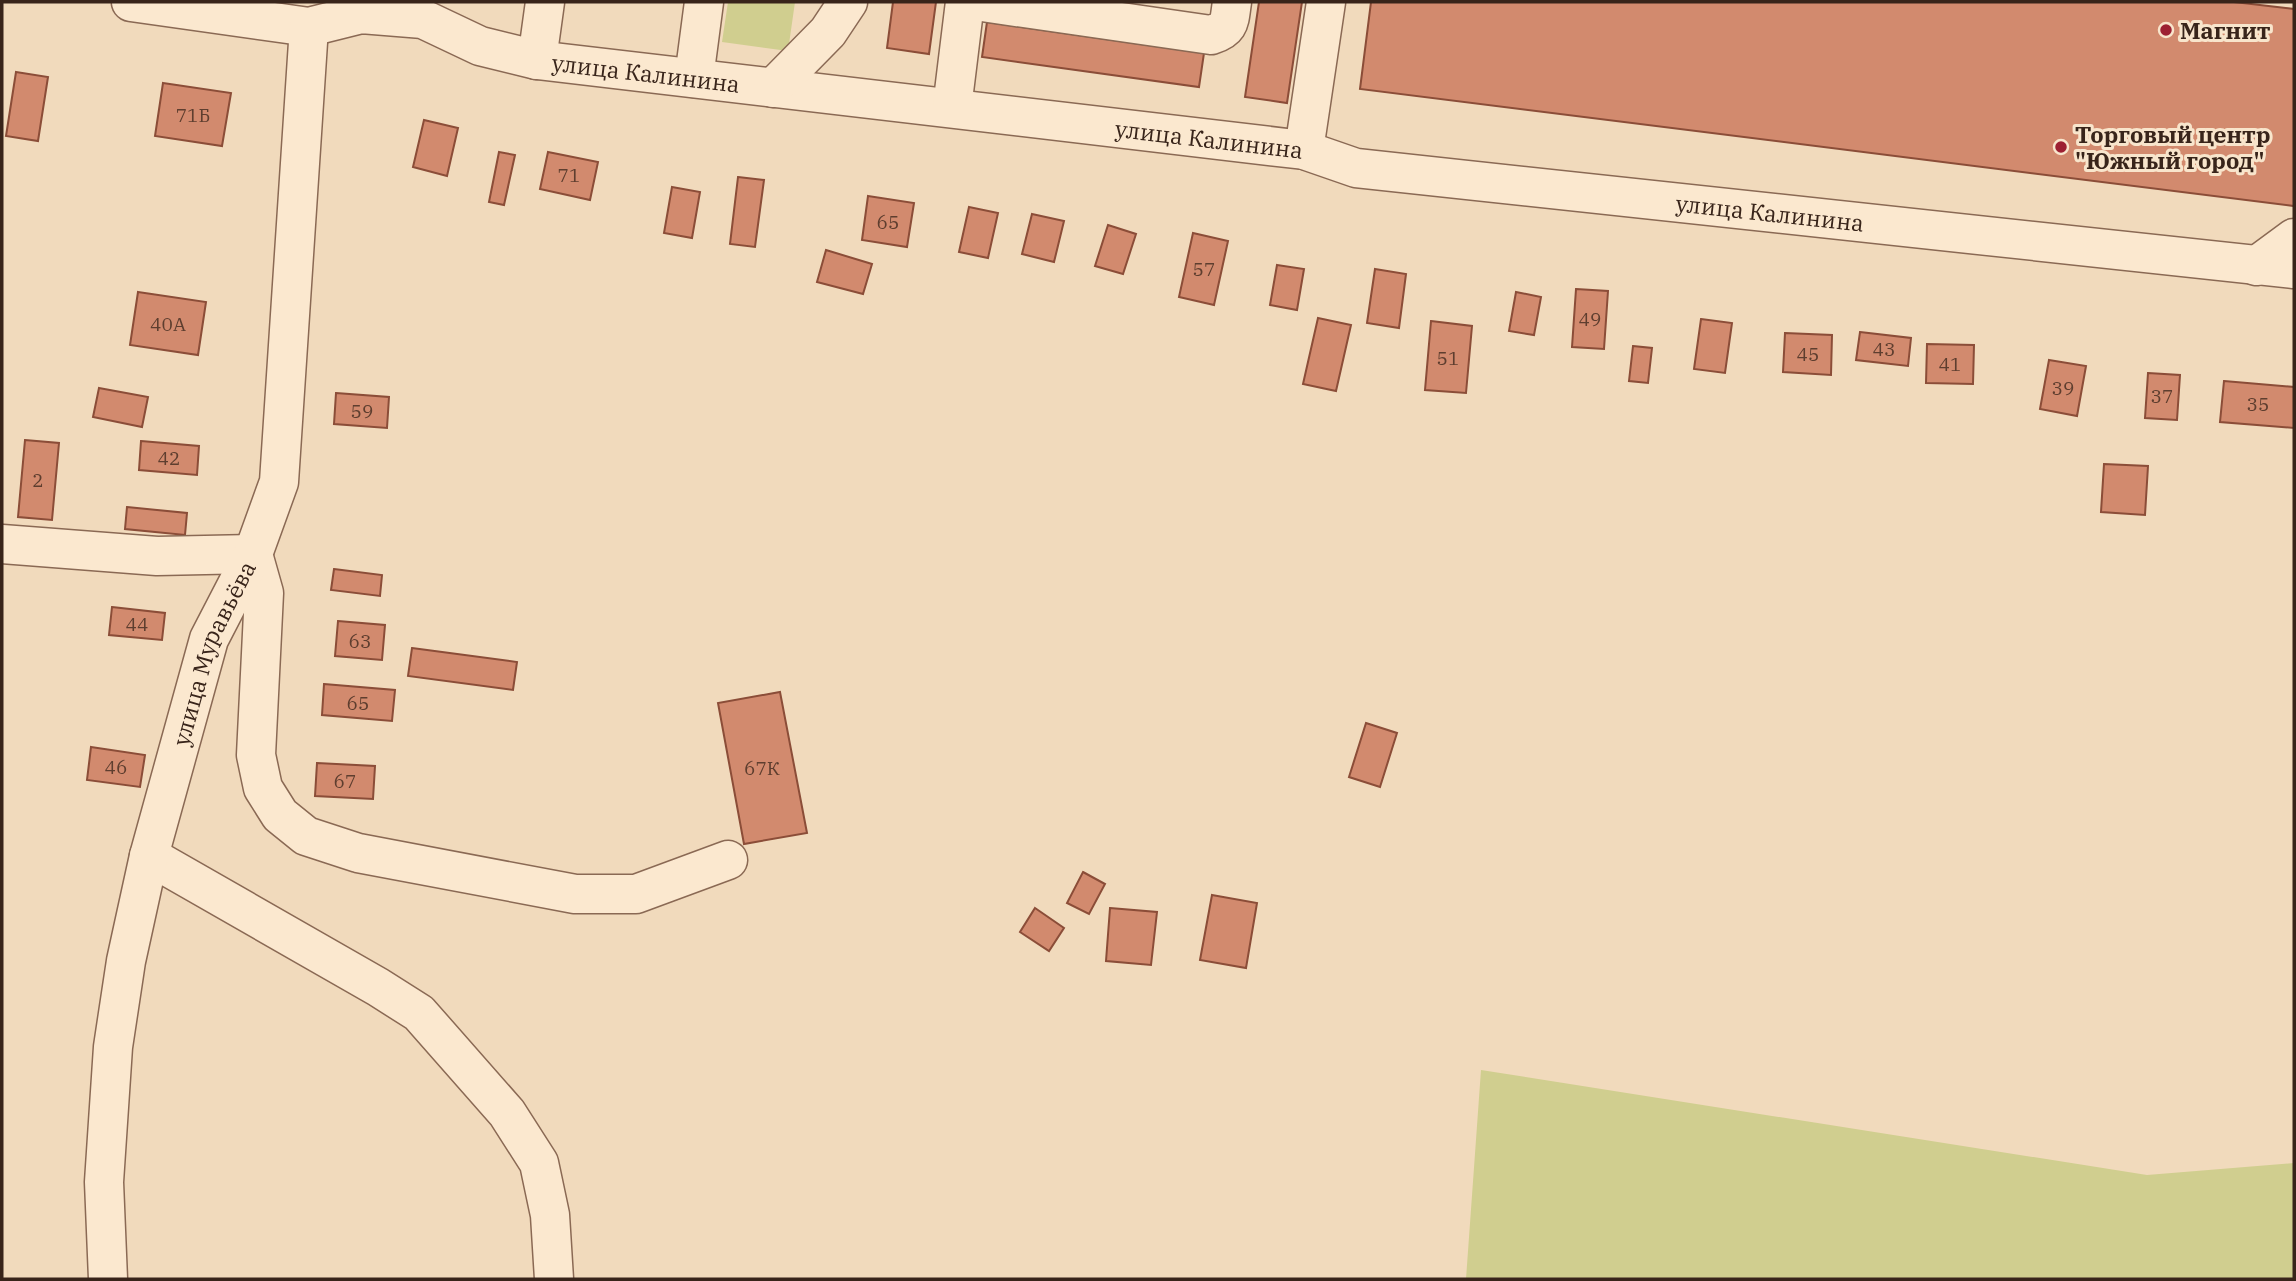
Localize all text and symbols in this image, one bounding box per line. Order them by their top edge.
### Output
place label: Магнит [2180,15,2271,45]
marker: Магнит [2158,22,2174,38]
street label: улица Калинина [550,47,742,99]
house number: 71Б [176,103,210,127]
street label: улица Калинина [1113,113,1305,165]
place label: Торговый центр "Южный город" [2075,119,2271,175]
marker: Торговый центр "Южный город" [2053,139,2069,155]
house number: 71 [558,163,580,187]
street label: улица Калинина [1674,188,1866,238]
house number: 65 [877,210,899,234]
house number: 57 [1193,257,1215,281]
house number: 49 [1579,307,1601,331]
house number: 40А [150,312,186,336]
house number: 43 [1873,337,1895,361]
house number: 45 [1797,342,1819,366]
house number: 51 [1437,346,1459,370]
house number: 41 [1939,352,1961,376]
house number: 39 [2052,376,2074,400]
house number: 37 [2151,384,2173,408]
house number: 35 [2247,392,2269,416]
house number: 59 [351,399,373,423]
house number: 42 [158,446,180,470]
house number: 2 [32,468,44,492]
street label: улица Муравьёва [165,556,262,749]
house number: 44 [126,612,148,636]
house number: 63 [349,629,371,653]
house number: 65 [347,691,369,715]
house number: 46 [105,755,127,779]
house number: 67К [744,756,780,780]
house number: 67 [334,769,356,793]

